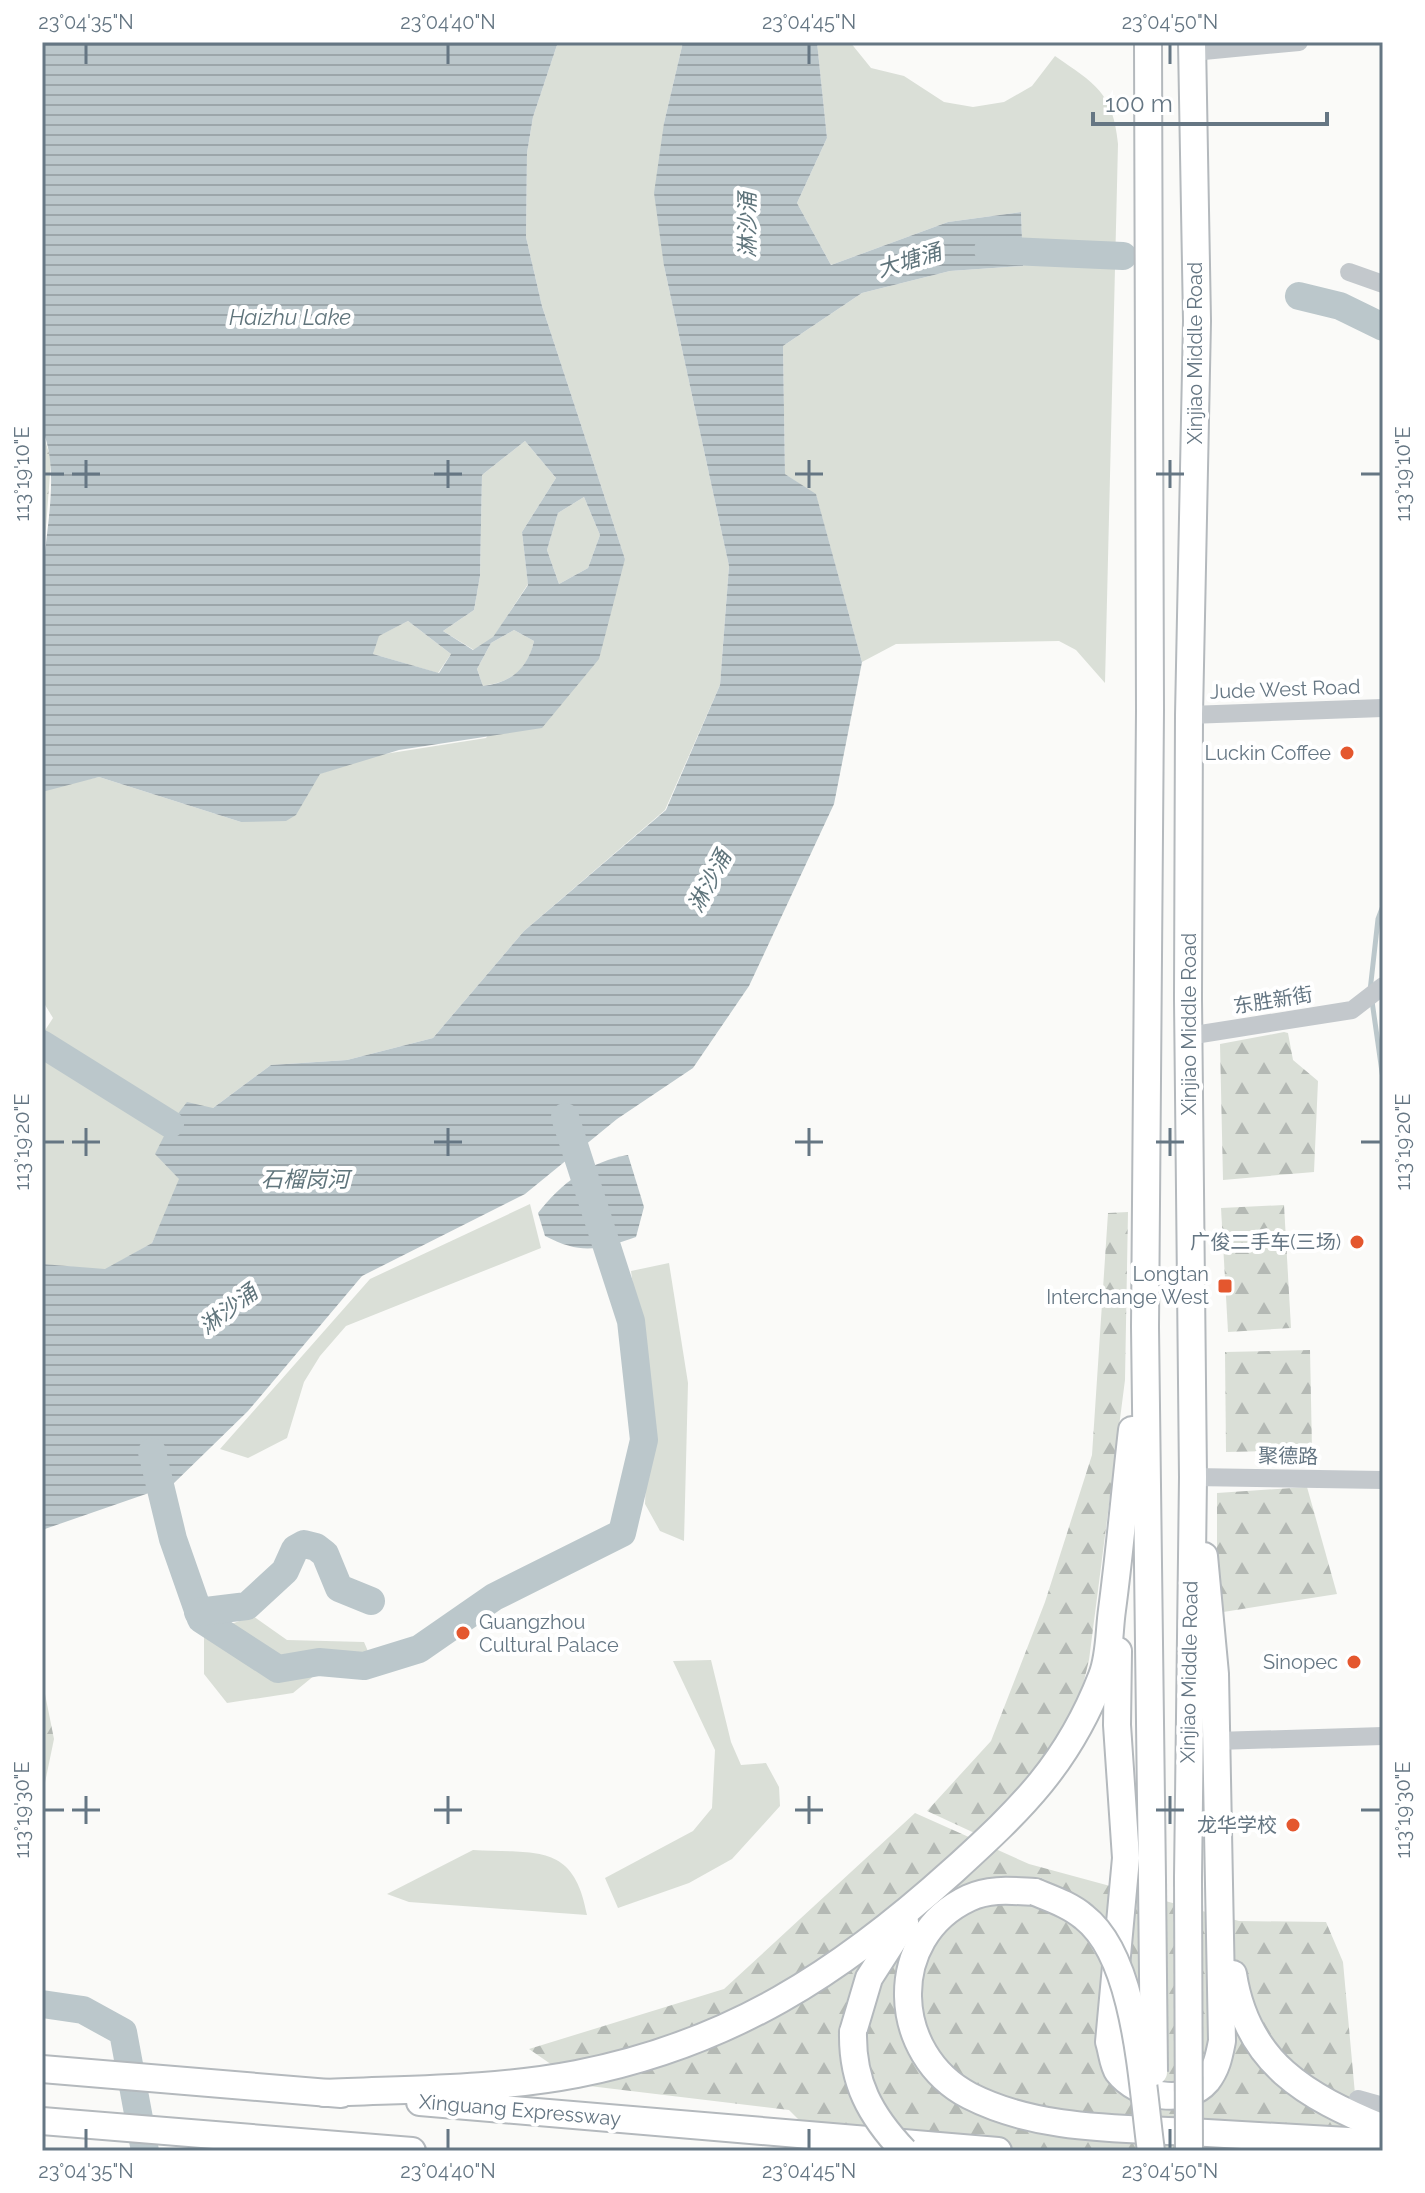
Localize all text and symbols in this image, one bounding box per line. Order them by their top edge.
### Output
text: 23°04'35"N [38,10,134,34]
text: 23°04'40"N [400,10,496,34]
text: 23°04'45"N [762,10,856,34]
text: 23°04'50"N [1122,10,1218,34]
scale bar [1093,76,1327,126]
text: 100 m [1105,89,1173,118]
water label: 淋沙涌 [734,189,760,258]
water label: 大塘涌 [874,237,947,282]
street label: Xinjiao Middle Road [1183,262,1207,444]
water label: Haizhu Lake [229,304,351,330]
text: 113°19'10"E [10,426,34,522]
text: 113°19'10"E [1391,426,1415,522]
street label: Jude West Road [1209,674,1361,704]
place label: Luckin Coffee [1205,741,1331,765]
marker: Luckin Coffee [1338,744,1356,762]
water label: 淋沙涌 [682,843,737,916]
street label: Xinjiao Middle Road [1177,933,1201,1115]
street label: 东胜新街 [1232,982,1314,1018]
text: 113°19'20"E [10,1094,34,1191]
text: 113°19'20"E [1391,1094,1415,1191]
water label: 石榴岗河 [261,1166,353,1192]
place label: 广俊二手车(三场) [1190,1230,1341,1254]
marker: 广俊二手车(三场) [1348,1233,1366,1251]
place label: Longtan Interchange West [1046,1262,1209,1309]
water label: 淋沙涌 [194,1277,265,1339]
marker: Longtan Interchange West [1216,1277,1234,1295]
street label: 聚德路 [1258,1443,1318,1469]
street label: Xinjiao Middle Road [1175,1581,1203,1763]
place label: Guangzhou Cultural Palace [479,1610,619,1657]
marker: Guangzhou Cultural Palace [454,1624,472,1642]
place label: Sinopec [1263,1650,1338,1674]
marker: Sinopec [1345,1653,1363,1671]
text: 113°19'30"E [10,1761,34,1859]
text: 113°19'30"E [1391,1761,1415,1859]
place label: 龙华学校 [1197,1813,1277,1837]
marker: 龙华学校 [1284,1816,1302,1834]
street label: Xinguang Expressway [418,2089,622,2131]
text: 23°04'35"N [38,2159,134,2183]
text: 23°04'40"N [400,2159,496,2183]
text: 23°04'45"N [762,2159,856,2183]
text: 23°04'50"N [1122,2159,1218,2183]

